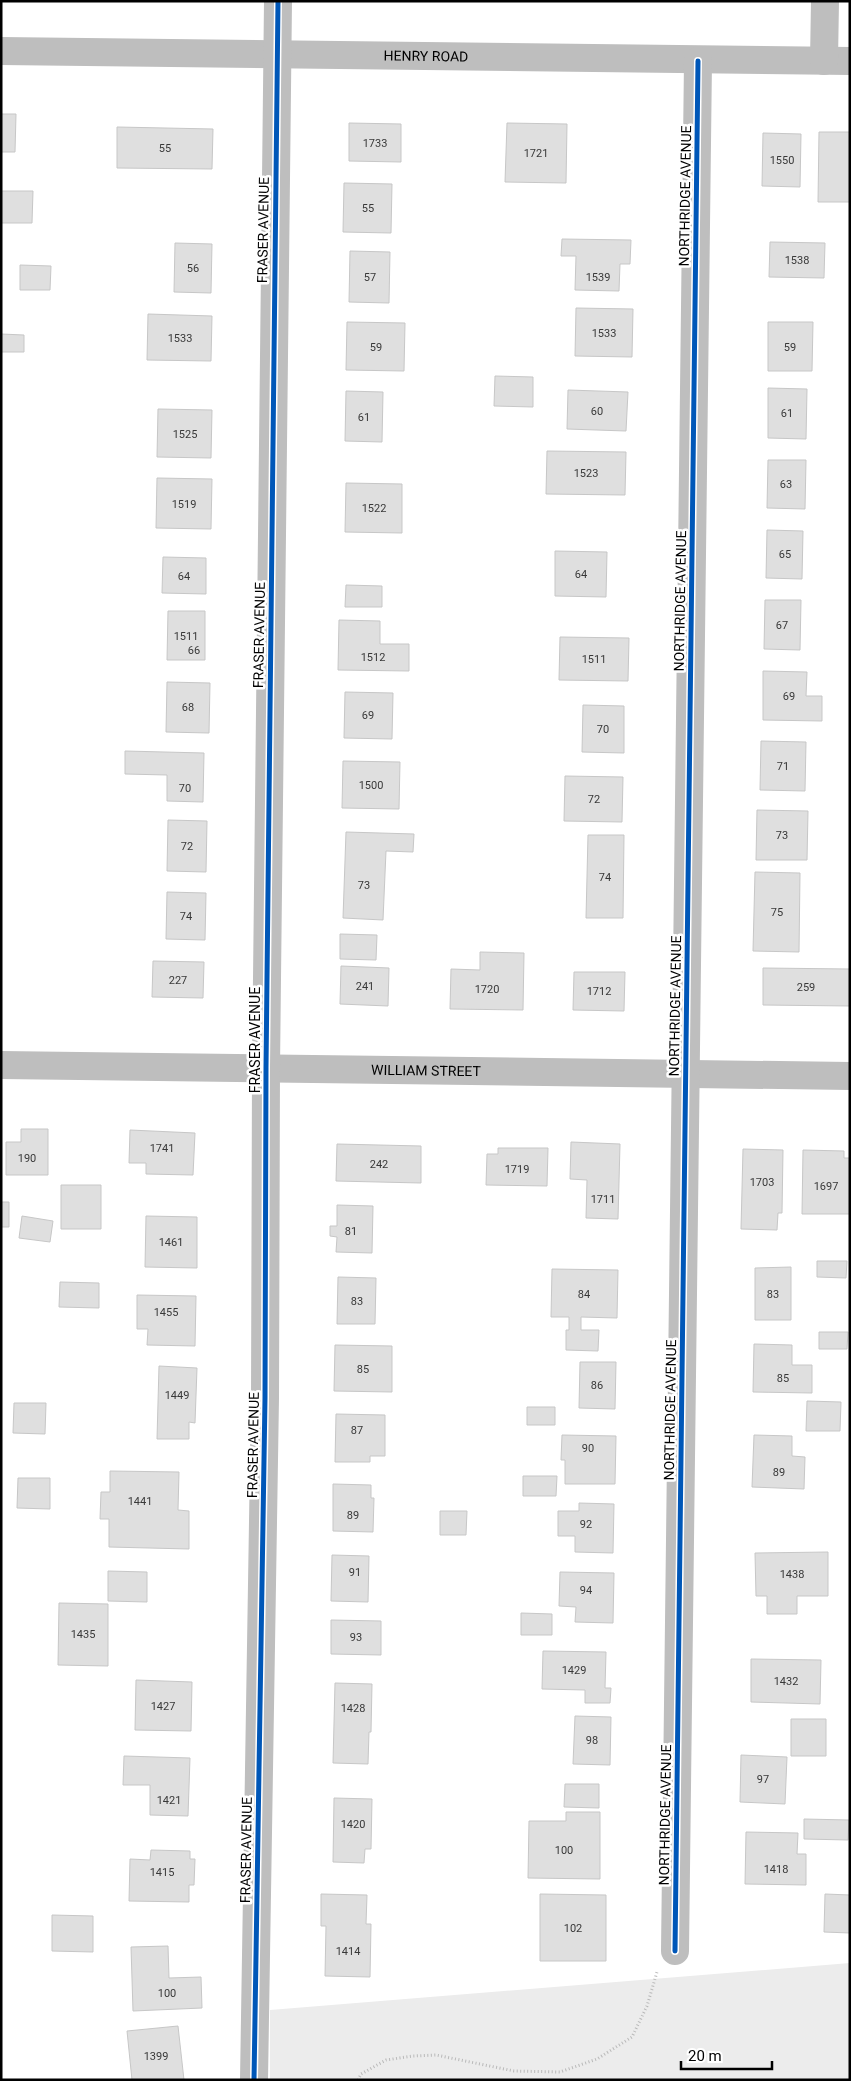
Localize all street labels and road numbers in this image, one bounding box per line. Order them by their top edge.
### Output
street label: HENRY ROAD [384,48,468,65]
street label: NORTHRIDGE AVENUE [676,125,694,267]
street label: FRASER AVENUE [254,177,272,283]
street label: NORTHRIDGE AVENUE [671,530,689,672]
street label: FRASER AVENUE [250,582,268,688]
street label: NORTHRIDGE AVENUE [666,935,684,1077]
street label: FRASER AVENUE [247,987,263,1093]
street label: WILLIAM STREET [371,1062,482,1079]
street label: NORTHRIDGE AVENUE [661,1339,679,1481]
street label: FRASER AVENUE [244,1392,262,1498]
street label: NORTHRIDGE AVENUE [656,1744,674,1886]
street label: FRASER AVENUE [237,1797,255,1903]

